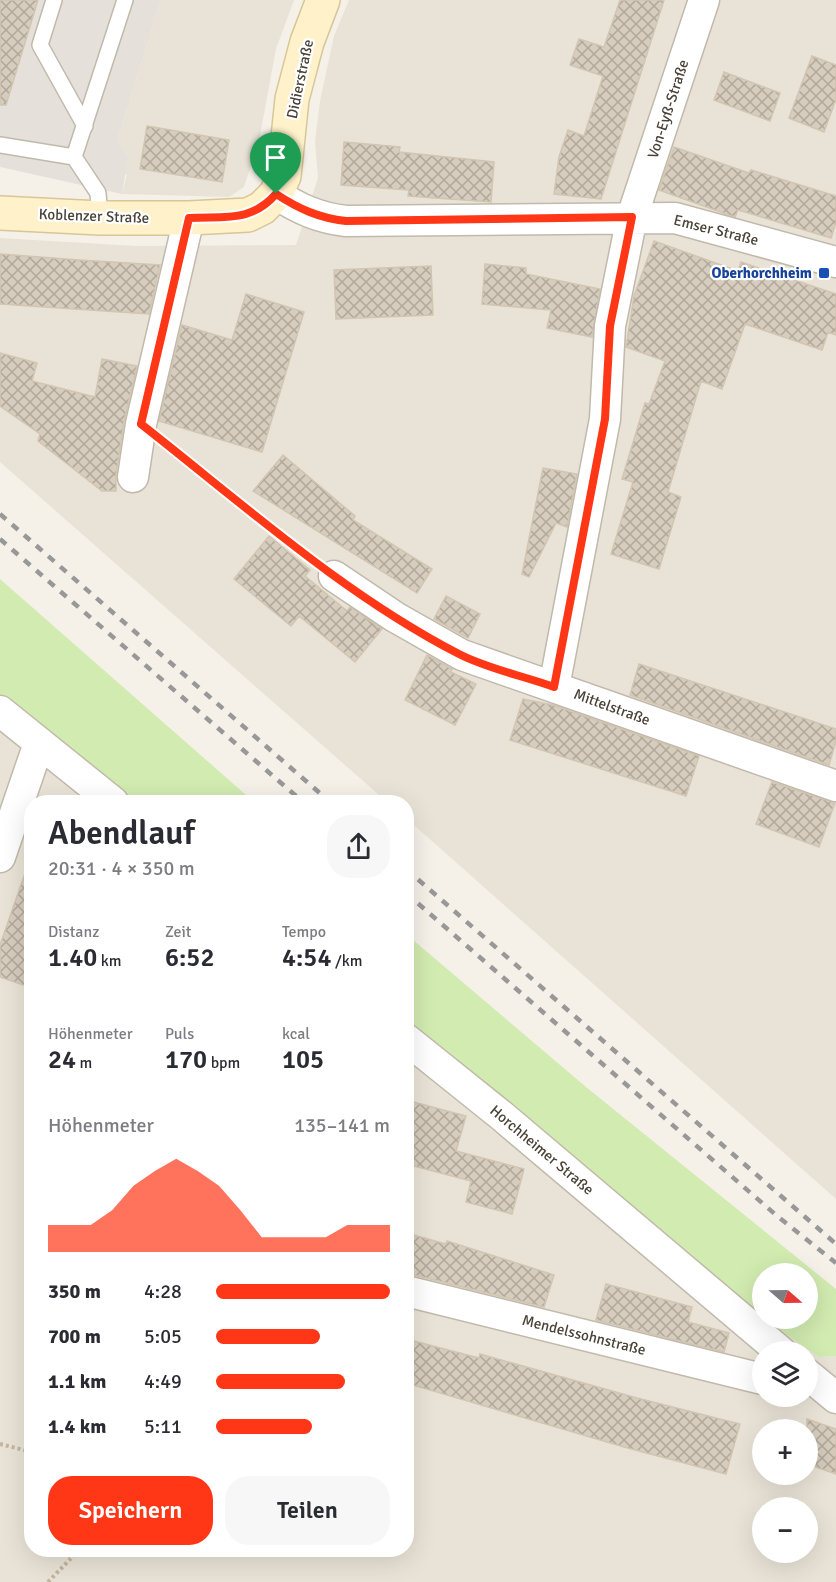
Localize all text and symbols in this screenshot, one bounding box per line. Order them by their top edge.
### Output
street label: Didierstraße [283,38,317,120]
street label: Von-Eyß-Straße [644,57,692,161]
pin [250,132,301,194]
icon: arrive [259,141,292,174]
street label: Koblenzer Straße [38,205,150,227]
street label: Emser Straße [672,211,760,249]
place label: Oberhorchheim [711,264,812,282]
marker: Oberhorchheim [817,266,831,280]
street label: Mittelstraße [571,685,653,729]
text: Abendlauf [48,813,195,854]
button: share [327,815,390,878]
text: 20:31 · 4 × 350 m [48,856,195,881]
text: Distanz [48,922,99,942]
text: Zeit [165,922,191,942]
text: Tempo [282,922,326,942]
text: 1.40 [48,942,97,974]
text: 6:52 [165,942,214,974]
text: 4:54 [282,942,331,974]
text: km [97,951,122,971]
text: /km [331,951,363,971]
text: Höhenmeter [48,1024,133,1044]
text: Puls [165,1024,194,1044]
text: kcal [282,1024,310,1044]
text: 24 [48,1044,76,1076]
text: 170 [165,1044,207,1076]
text: 105 [282,1044,324,1076]
text: m [76,1053,92,1073]
text: bpm [207,1053,240,1073]
street label: Horchheimer Straße [486,1101,598,1199]
text: Höhenmeter [48,1113,154,1138]
text: 135–141 m [294,1113,390,1138]
north arrow [752,1263,818,1329]
map controls [752,1263,818,1563]
text: 350 m [48,1279,101,1304]
text: 4:28 [144,1279,182,1304]
street label: Mendelssohnstraße [520,1311,648,1359]
text: 700 m [48,1324,101,1349]
text: 5:05 [144,1324,182,1349]
button: layers [752,1341,818,1407]
text: 1.1 km [48,1369,106,1394]
text: 4:49 [144,1369,182,1394]
text: 1.4 km [48,1414,106,1439]
text: 5:11 [144,1414,182,1439]
button: + [752,1419,818,1485]
button: Speichern [48,1476,213,1545]
button: Teilen [225,1476,390,1545]
button: − [752,1497,818,1563]

